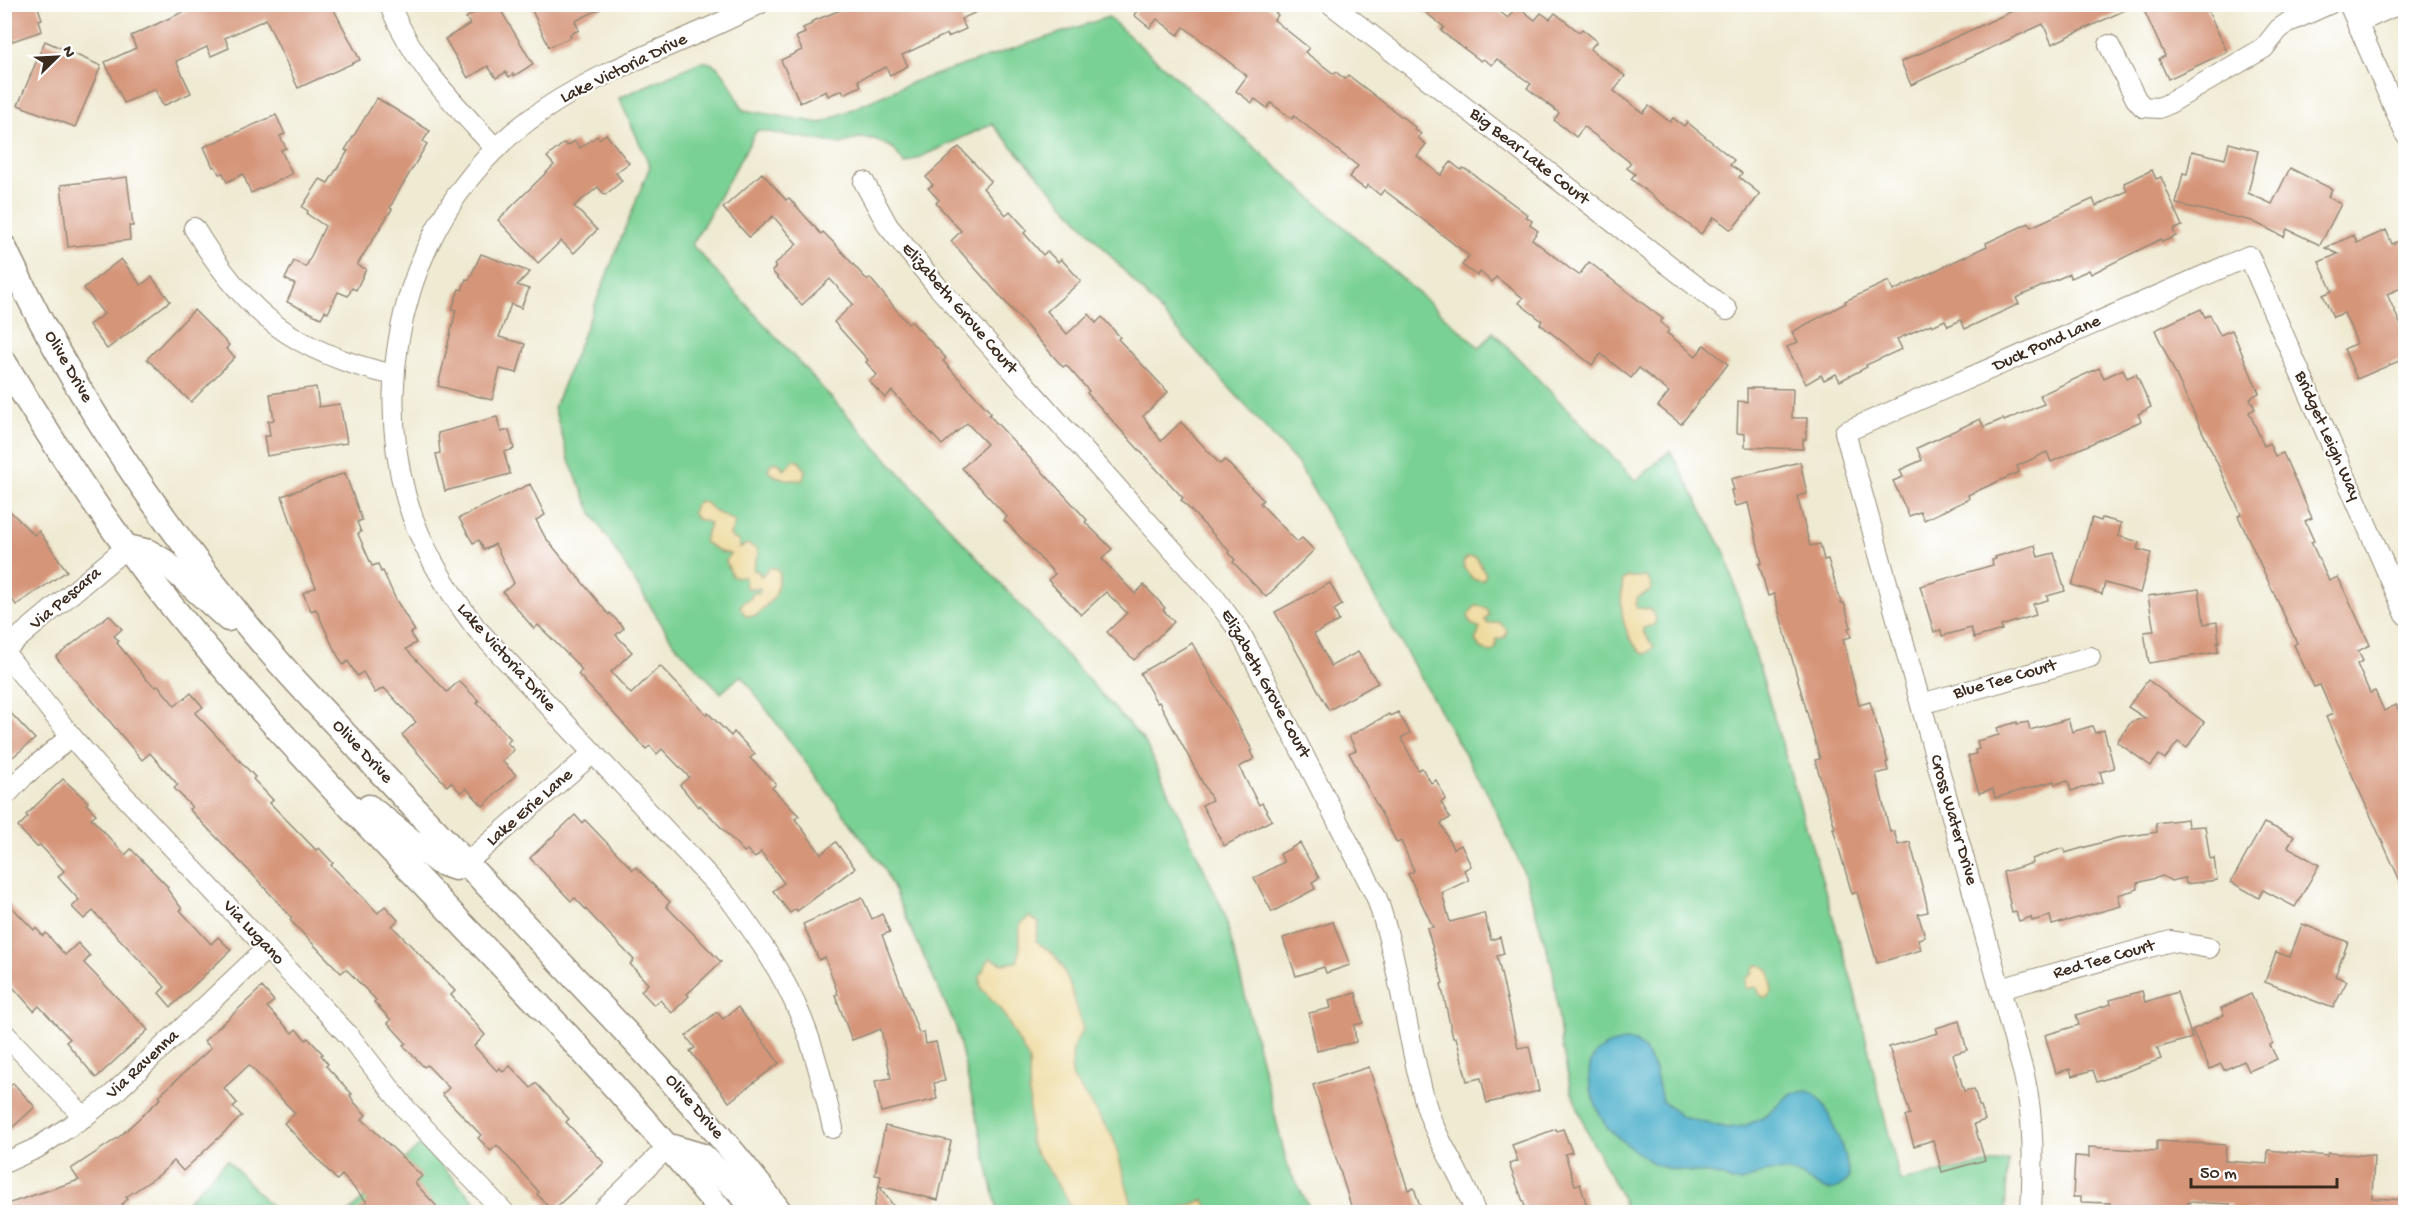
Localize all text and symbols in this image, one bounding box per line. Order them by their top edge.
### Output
north arrow [27,27,87,87]
street label: Lake Victoria Drive [557,29,692,109]
text: N [57,44,79,61]
street label: Big Bear Lake Court [1464,103,1594,211]
street label: Elizabeth Grove Court [896,239,1023,380]
street label: Duck Pond Lane [1989,311,2105,378]
street label: Olive Drive [39,327,97,407]
street label: Bridget Leigh Way [2289,367,2365,504]
street label: Via Pescara [25,563,107,635]
street label: Lake Victoria Drive [452,599,561,717]
street label: Elizabeth Grove Court [1215,606,1315,764]
street label: Blue Tee Court [1950,655,2061,705]
street label: Olive Drive [327,716,397,789]
street label: Cross Water Drive [1924,752,1982,888]
street label: Lake Erie Lane [482,764,578,851]
street label: Via Lugano [217,895,288,970]
street label: Red Tee Court [2051,935,2159,985]
street label: Via Ravenna [101,1025,185,1105]
street label: Olive Drive [660,1070,728,1144]
scale bar [2191,1151,2336,1189]
text: 50 m [2200,1164,2237,1185]

